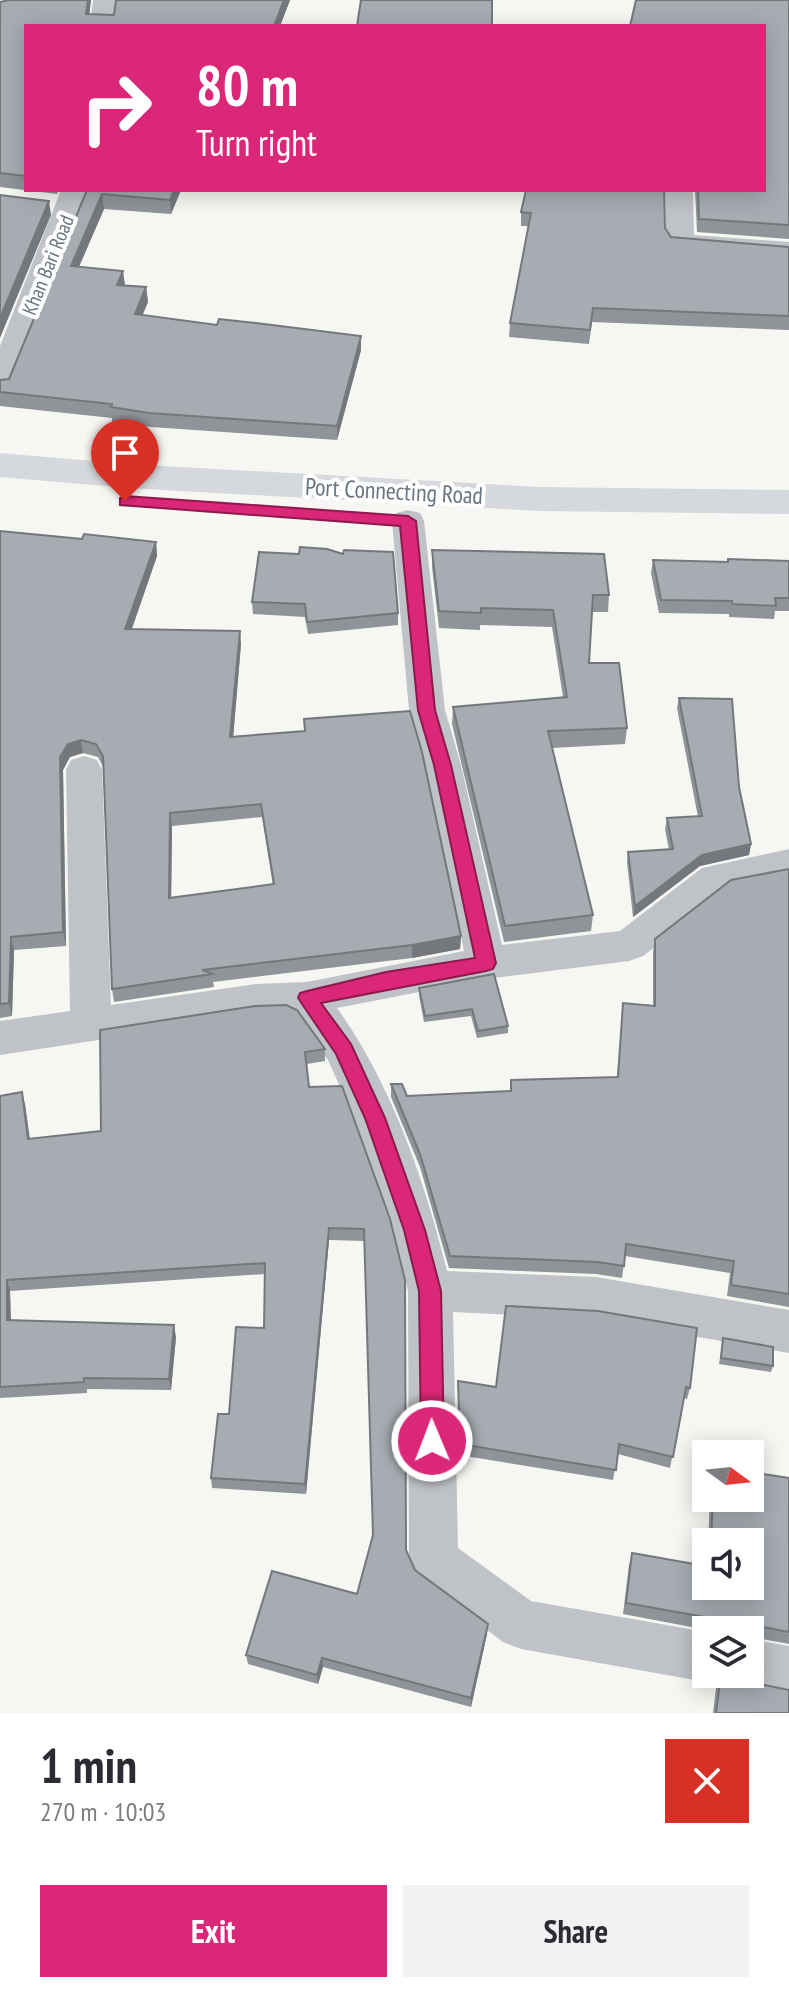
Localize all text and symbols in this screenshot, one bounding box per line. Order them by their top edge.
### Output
text: 80 m [196,49,298,121]
icon: right [64,56,168,160]
text: Turn right [196,119,317,166]
street label: Khan Bari Road [16,211,80,319]
pin [91,419,159,501]
icon: arrive [103,431,147,475]
street label: Port Connecting Road [304,471,484,511]
position arrow [390,1399,474,1483]
north arrow [692,1440,764,1512]
map controls [692,1440,764,1688]
button: sound [692,1528,764,1600]
button: layers [692,1616,764,1688]
text: 1 min [40,1734,137,1796]
button: close [665,1739,749,1823]
text: 270 m · 10:03 [40,1795,166,1828]
button: Exit [40,1885,387,1977]
button: Share [403,1885,749,1977]

